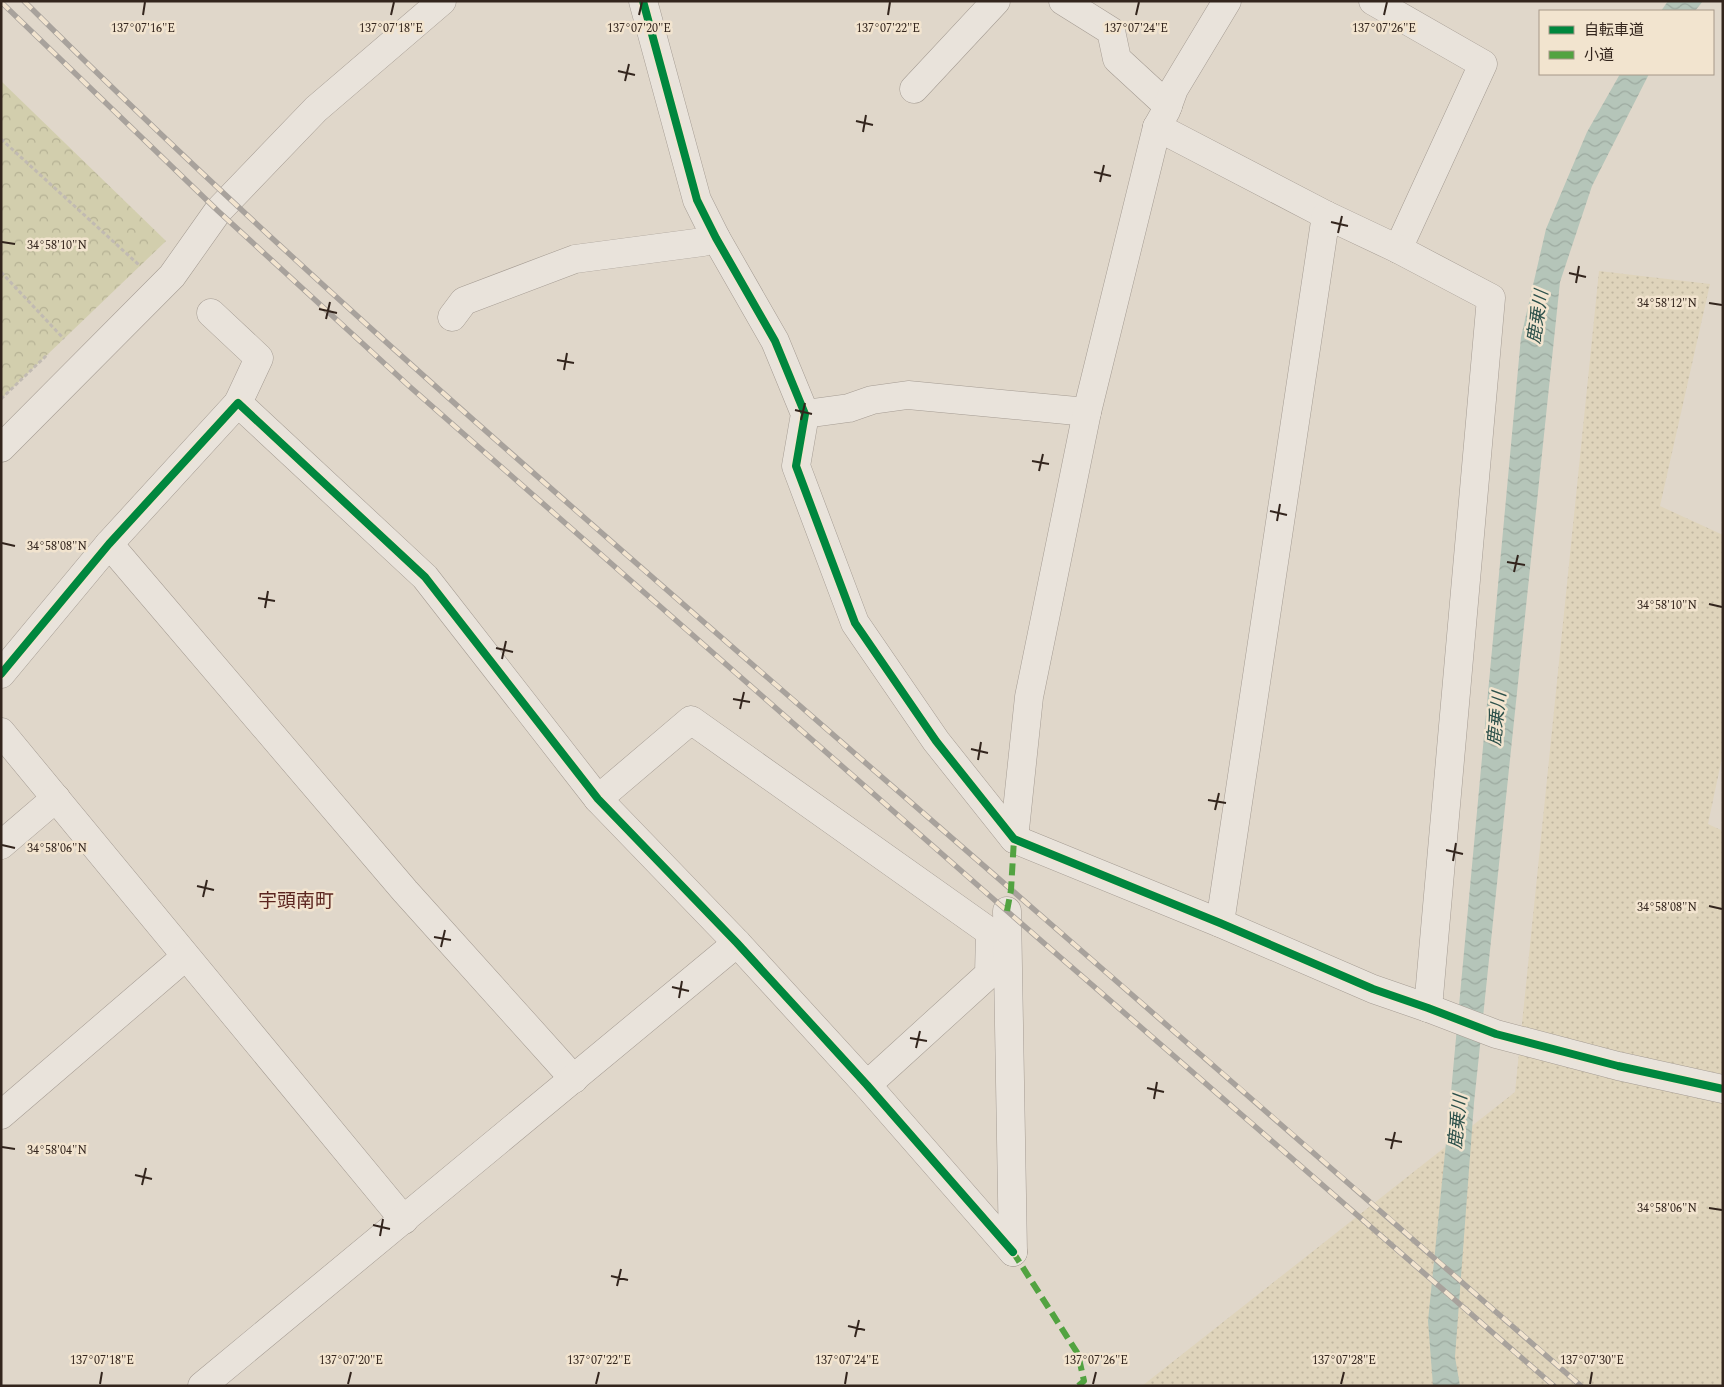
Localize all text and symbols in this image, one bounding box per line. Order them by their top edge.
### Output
legend [1539,10,1714,75]
text: 137°07'16"E [111,19,175,38]
text: 137°07'18"E [359,19,423,38]
text: 137°07'20"E [607,19,671,38]
text: 137°07'22"E [856,19,920,38]
text: 137°07'24"E [1104,19,1168,38]
text: 137°07'26"E [1352,19,1416,38]
text: 自転車道 [1584,19,1644,42]
text: 小道 [1584,44,1614,67]
text: 34°58'10"N [27,236,87,255]
water label: 鹿乗川 [1520,286,1556,346]
text: 34°58'12"N [1637,294,1697,313]
text: 34°58'08"N [27,537,87,556]
text: 34°58'10"N [1637,596,1697,615]
water label: 鹿乗川 [1481,689,1513,747]
text: 34°58'06"N [27,839,87,858]
district label: 宇頭南町 [258,887,334,916]
text: 34°58'08"N [1637,898,1697,917]
water label: 鹿乗川 [1442,1092,1474,1150]
text: 34°58'04"N [27,1141,87,1160]
text: 34°58'06"N [1637,1199,1697,1218]
text: 137°07'18"E [70,1351,134,1370]
text: 137°07'20"E [319,1351,383,1370]
text: 137°07'22"E [567,1351,631,1370]
text: 137°07'24"E [815,1351,879,1370]
text: 137°07'26"E [1064,1351,1128,1370]
text: 137°07'28"E [1312,1351,1376,1370]
text: 137°07'30"E [1560,1351,1624,1370]

